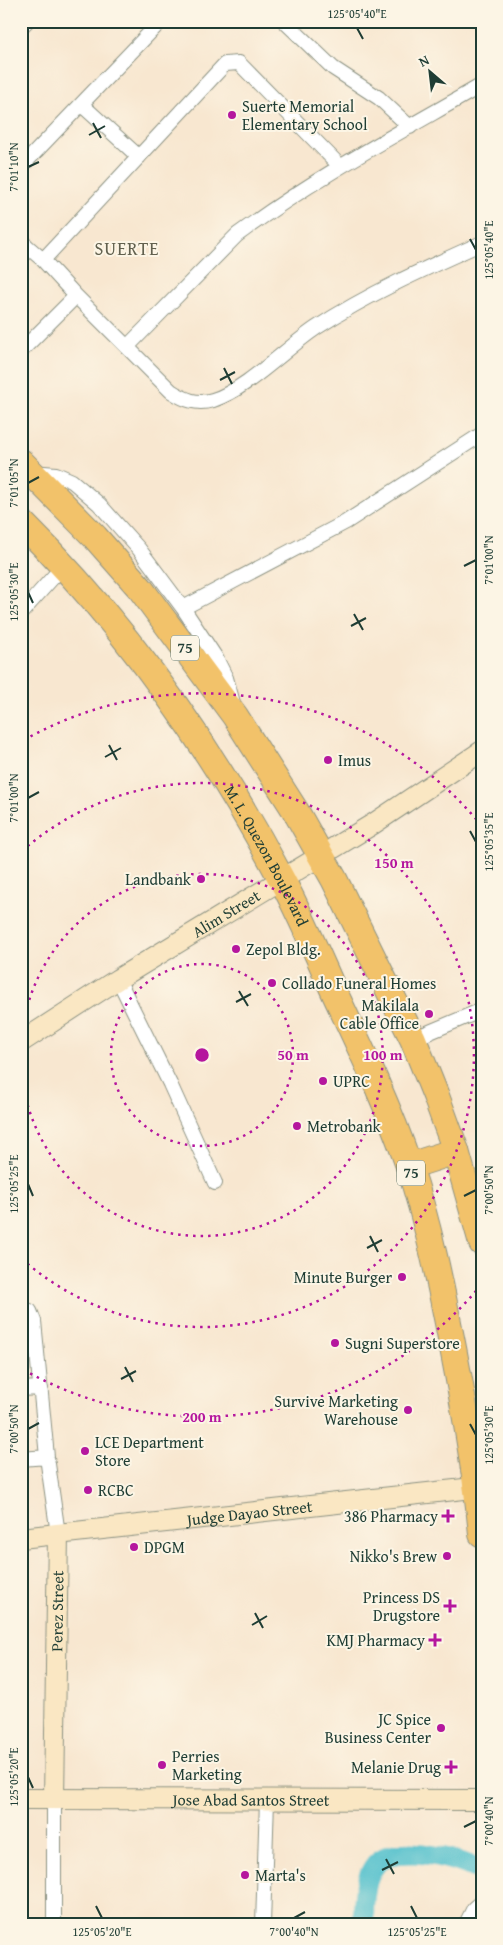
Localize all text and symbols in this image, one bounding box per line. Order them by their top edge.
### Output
text: 125°05'40"E [327,5,387,22]
north arrow [406,48,456,98]
text: N [415,49,433,72]
place label: Suerte Memorial Elementary School [242,94,368,136]
marker: Suerte Memorial Elementary School [226,109,238,121]
text: 7°01'10"N [5,142,22,192]
text: 125°05'40"E [480,220,497,280]
district label: SUERTE [95,235,159,262]
text: 7°01'05"N [5,458,22,508]
text: 7°01'00"N [480,535,497,585]
text: 125°05'30"E [5,562,22,622]
road number: 75 [171,636,199,660]
place label: Imus [338,748,371,772]
marker: Imus [322,754,334,766]
text: 7°01'00"N [5,773,22,823]
street label: M. L. Quezon Boulevard [219,780,315,930]
text: 125°05'35"E [480,812,497,872]
text: 150 m [374,852,414,873]
place label: Landbank [125,867,192,891]
marker: Landbank [195,873,207,885]
street label: Alim Street [187,883,265,943]
place label: Zepol Bldg. [246,937,321,961]
marker: Zepol Bldg. [230,943,242,955]
place label: Collado Funeral Homes [282,971,436,995]
marker: Collado Funeral Homes [266,977,278,989]
place label: Makilala Cable Office [340,993,419,1035]
marker: Makilala Cable Office [423,1008,435,1020]
text: 50 m [277,1044,309,1065]
text: 100 m [363,1044,403,1065]
centre of rings [193,1046,211,1064]
place label: UPRC [333,1069,370,1093]
marker: UPRC [317,1075,329,1087]
place label: Metrobank [307,1114,382,1138]
marker: Metrobank [291,1120,303,1132]
text: 125°05'25"E [5,1154,22,1214]
road number: 75 [397,1160,425,1186]
text: 7°00'50"N [480,1165,497,1215]
place label: Minute Burger [294,1265,392,1289]
marker: Minute Burger [396,1271,408,1283]
place label: Sugni Superstore [345,1331,460,1355]
marker: Sugni Superstore [329,1337,341,1349]
place label: Survive Marketing Warehouse [274,1389,398,1431]
text: 7°00'50"N [5,1404,22,1454]
marker: Survive Marketing Warehouse [402,1404,414,1416]
text: 125°05'30"E [480,1405,497,1465]
text: 200 m [182,1406,222,1427]
place label: LCE Department Store [95,1430,204,1472]
marker: LCE Department Store [79,1445,91,1457]
place label: RCBC [98,1478,134,1502]
marker: RCBC [82,1484,94,1496]
street label: Judge Dayao Street [184,1494,314,1532]
place label: 386 Pharmacy [344,1504,438,1528]
marker: 386 Pharmacy [442,1510,454,1522]
place label: DPGM [144,1535,185,1559]
marker: DPGM [128,1541,140,1553]
place label: Nikko's Brew [350,1544,438,1568]
marker: Nikko's Brew [441,1550,453,1562]
street label: Perez Street [44,1570,69,1652]
place label: Princess DS Drugstore [363,1585,440,1627]
marker: Princess DS Drugstore [444,1600,456,1612]
place label: KMJ Pharmacy [326,1628,425,1652]
marker: KMJ Pharmacy [429,1634,441,1646]
place label: JC Spice Business Center [325,1707,431,1749]
marker: JC Spice Business Center [435,1722,447,1734]
place label: Perries Marketing [172,1744,242,1786]
text: 125°05'20"E [5,1747,22,1807]
place label: Melanie Drug [351,1755,441,1779]
marker: Perries Marketing [156,1759,168,1771]
marker: Melanie Drug [445,1761,457,1773]
street label: Jose Abad Santos Street [171,1787,330,1812]
text: 7°00'40"N [480,1796,497,1846]
place label: Marta's [255,1863,306,1887]
marker: Marta's [239,1869,251,1881]
text: 125°05'20"E [72,1923,132,1940]
text: 7°00'40"N [269,1923,319,1940]
text: 125°05'25"E [387,1923,447,1940]

